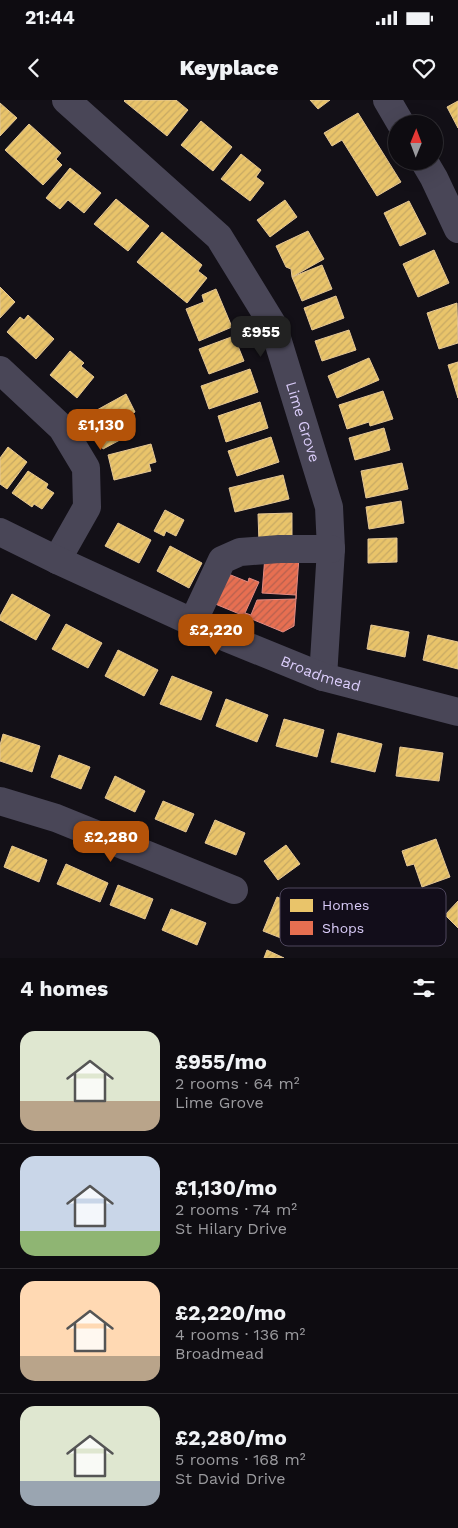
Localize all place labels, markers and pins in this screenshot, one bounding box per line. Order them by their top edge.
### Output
pin: £955 [231,316,291,358]
pin: £1,130 [60,408,142,451]
pin: £2,220 [175,614,257,656]
pin: £2,280 [70,820,152,863]

